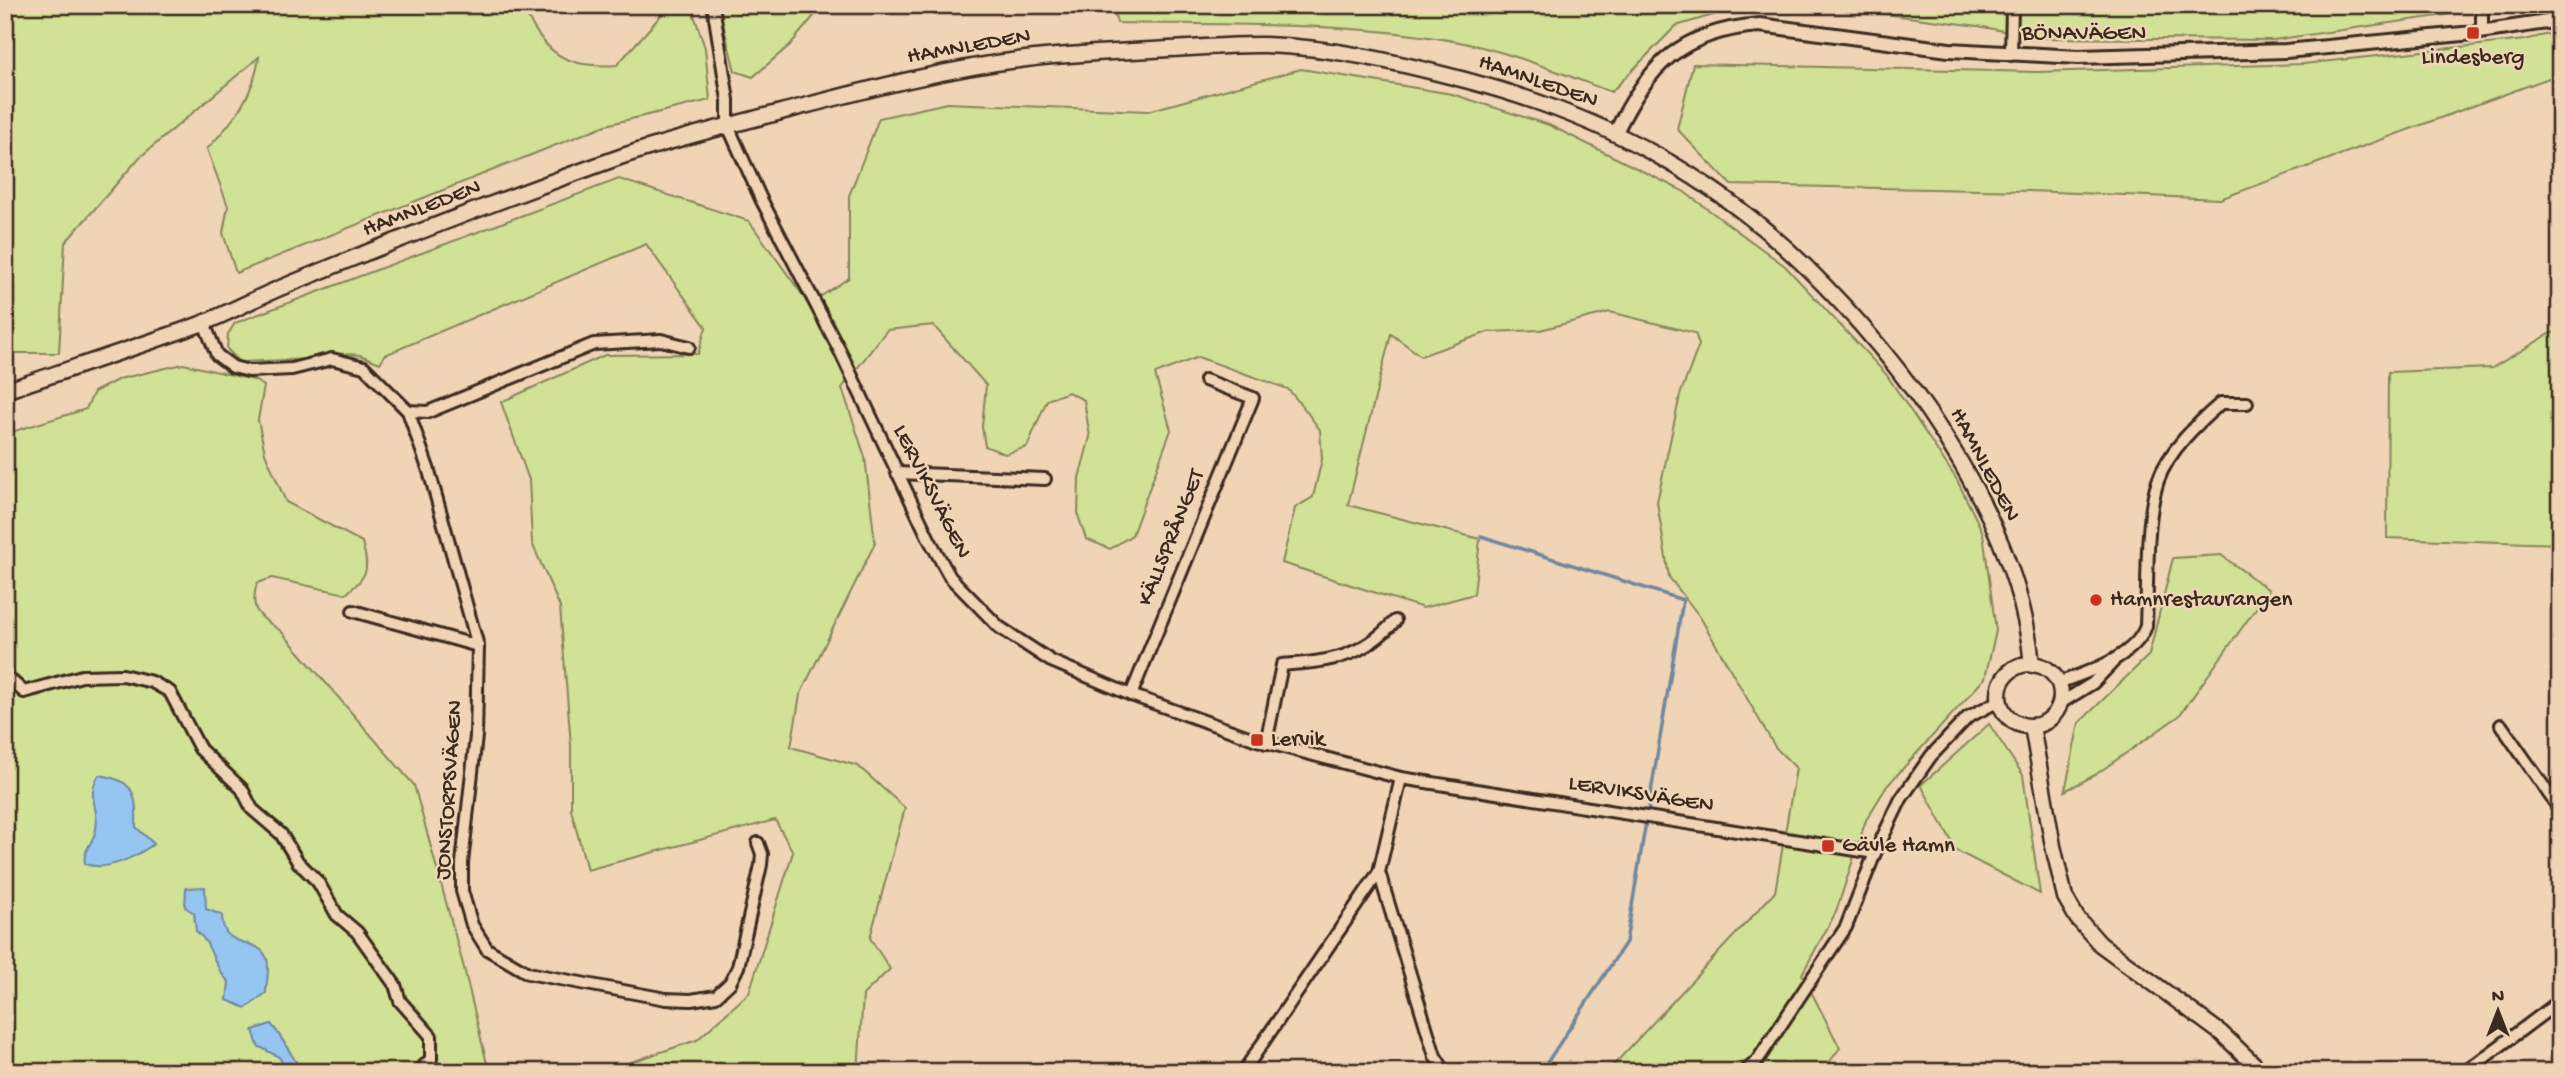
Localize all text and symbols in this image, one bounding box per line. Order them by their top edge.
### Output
street label: BÖNAVÄGEN [2021,21,2146,48]
street label: HAMNLEDEN [905,23,1033,71]
marker: Lindesberg [2465,25,2481,41]
place label: Lindesberg [2421,45,2525,72]
street label: HAMNLEDEN [1475,49,1601,115]
street label: HAMNLEDEN [359,174,485,244]
street label: HAMNLEDEN [1943,404,2025,526]
street label: LERVIKSVÄGEN [886,421,976,563]
street label: KÄLLSPRÅNGET [1131,464,1212,610]
place label: Hamnrestaurangen [2110,587,2292,614]
marker: Hamnrestaurangen [2088,592,2104,608]
street label: JONSTORPSVÄGEN [430,699,470,881]
place label: Lervik [1271,727,1328,754]
marker: Lervik [1249,732,1265,748]
street label: LERVIKSVÄGEN [1566,770,1716,820]
place label: Gävle Hamn [1842,833,1955,860]
marker: Gävle Hamn [1820,838,1836,854]
north arrow [2464,976,2534,1046]
text: N [2492,986,2504,1009]

